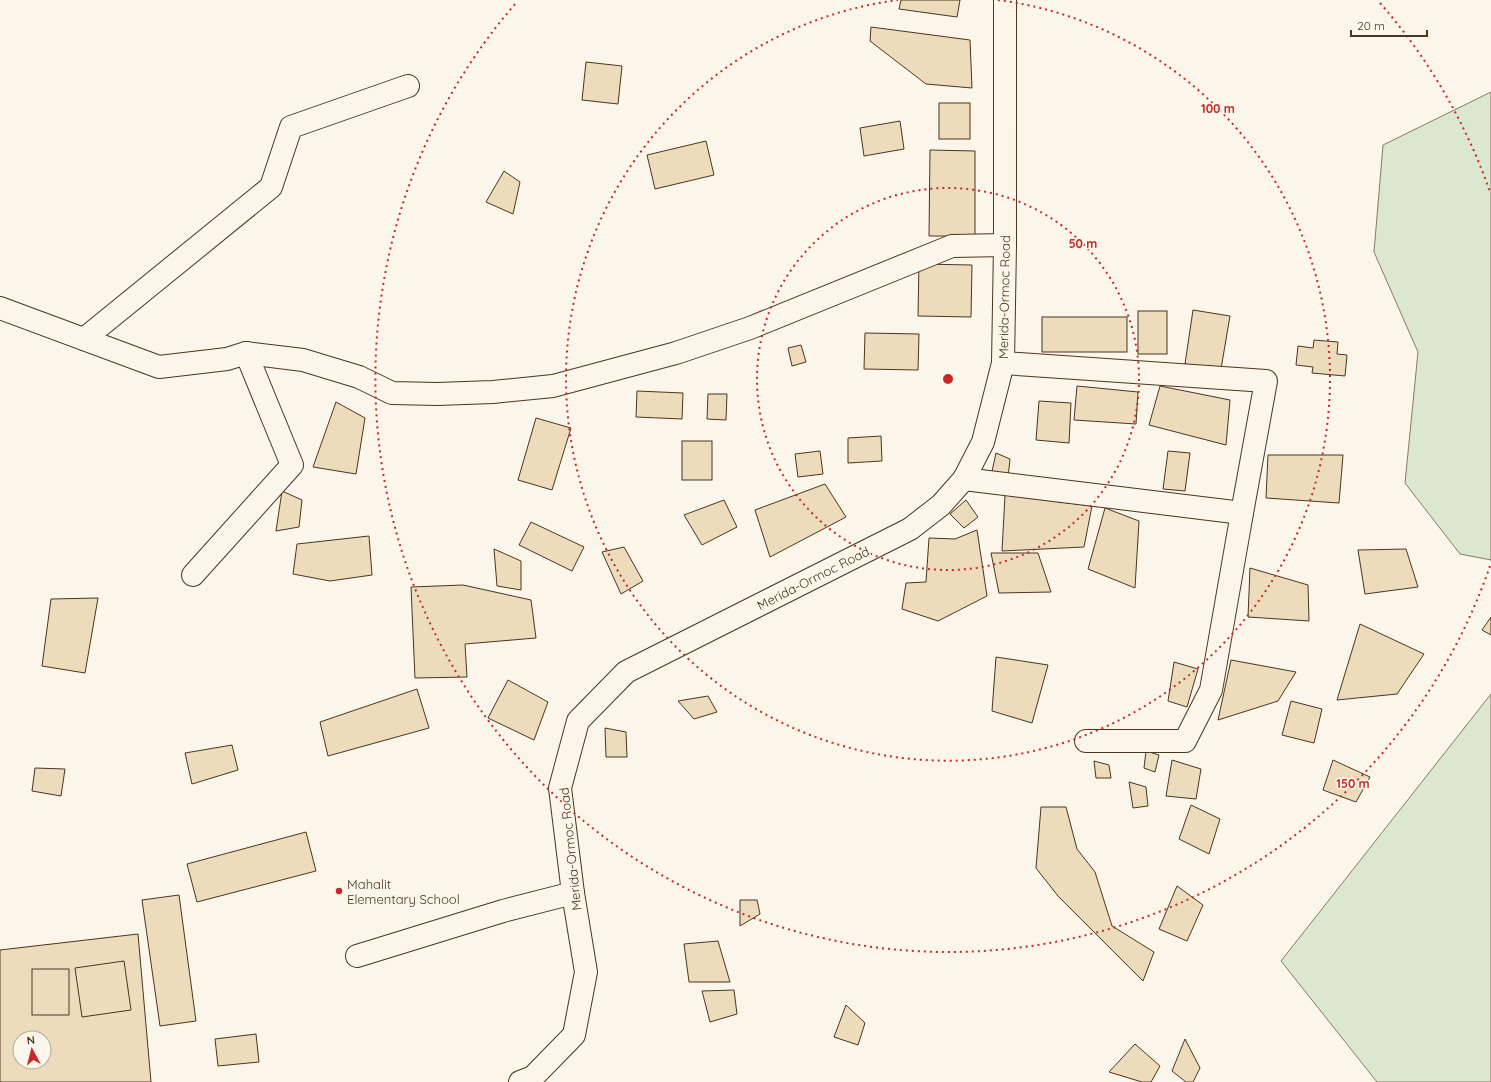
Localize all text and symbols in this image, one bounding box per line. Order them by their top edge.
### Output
scale bar [1351,12,1427,38]
text: 20 m [1357,18,1385,33]
text: 100 m [1201,101,1235,116]
street label: Merida-Ormoc Road [995,235,1013,359]
text: 50 m [1069,236,1097,251]
centre of rings [941,372,955,386]
street label: Merida-Ormoc Road [754,543,872,613]
text: 150 m [1336,776,1370,791]
street label: Merida-Ormoc Road [556,787,584,911]
place label: Mahalit Elementary School [347,876,460,907]
marker: Mahalit Elementary School [334,886,344,896]
north arrow [12,1030,52,1070]
text: N [26,1033,36,1048]

